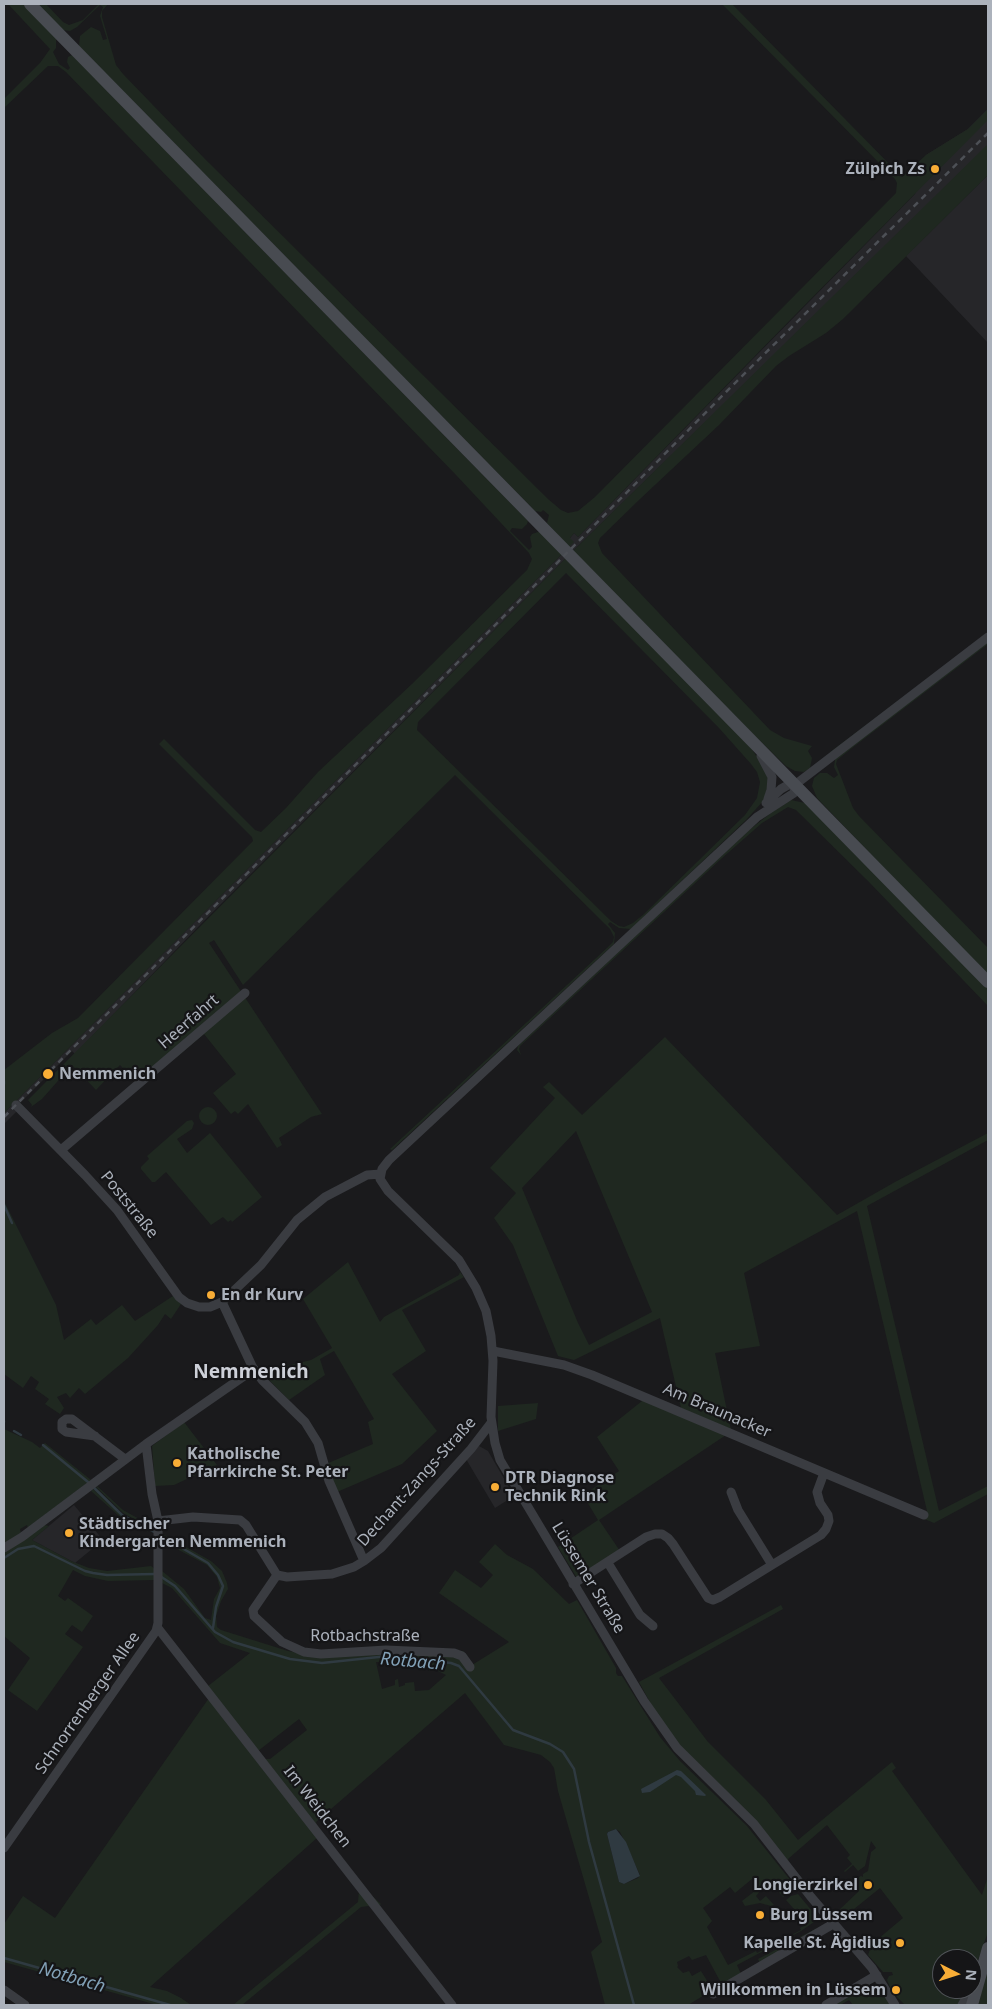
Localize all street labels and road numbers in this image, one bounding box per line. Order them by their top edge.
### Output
street label: Heerfahrt [155,991,223,1053]
street label: Poststraße [96,1168,162,1242]
street label: Am Braunacker [660,1380,774,1442]
street label: Dechant-Zangs-Straße [354,1413,480,1551]
street label: Lüssemer Straße [547,1519,629,1637]
street label: Rotbachstraße [310,1626,420,1646]
street label: Schnorrenberger Allee [32,1628,144,1778]
street label: Im Weidchen [279,1762,355,1852]

